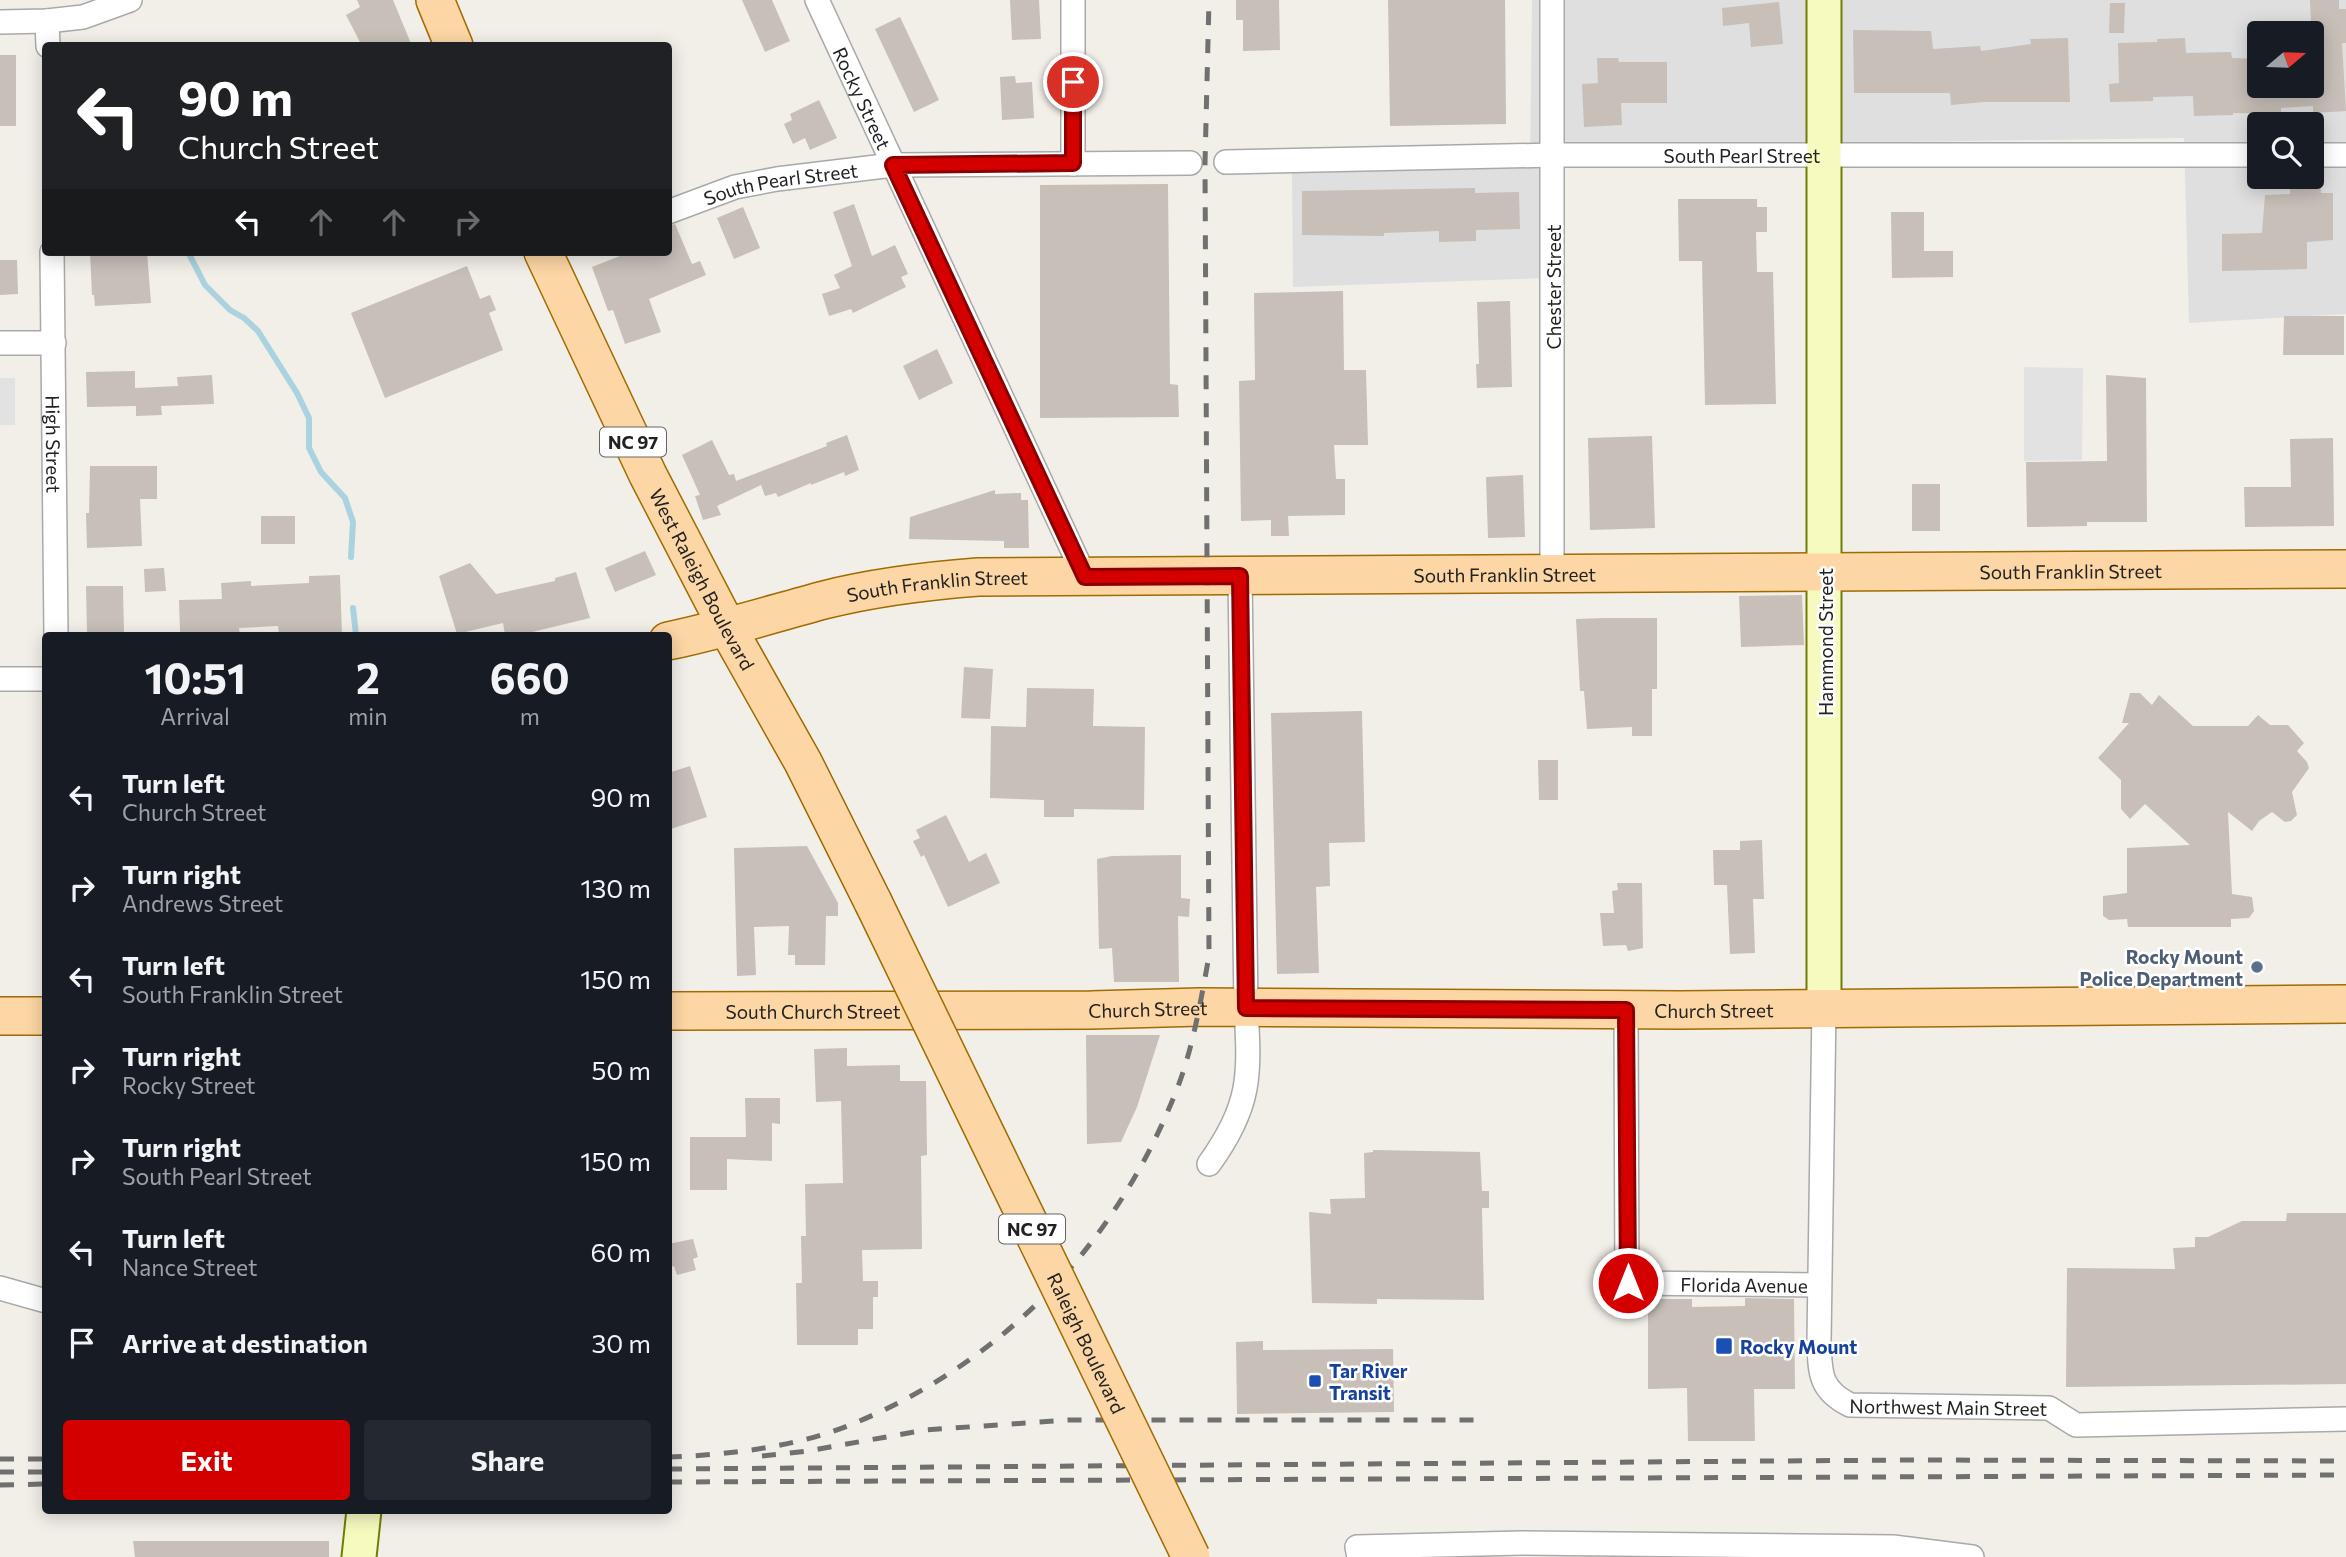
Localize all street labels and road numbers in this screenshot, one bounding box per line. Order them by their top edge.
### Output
street label: Rocky Street [829,43,896,153]
street label: South Pearl Street [1663,144,1821,167]
street label: South Pearl Street [700,158,859,209]
street label: Chester Street [1542,224,1565,350]
street label: High Street [42,395,66,493]
road number: NC 97 [600,428,666,457]
street label: West Raleigh Boulevard [645,484,760,674]
street label: South Franklin Street [1979,559,2162,583]
street label: South Franklin Street [1413,562,1596,586]
street label: South Franklin Street [844,565,1028,606]
street label: Hammond Street [1814,568,1837,716]
street label: Church Street [1088,995,1208,1022]
street label: Church Street [1654,998,1774,1022]
street label: South Church Street [725,999,901,1022]
road number: NC 97 [999,1214,1065,1244]
street label: Raleigh Boulevard [1043,1269,1131,1417]
street label: Florida Avenue [1680,1272,1808,1296]
street label: Northwest Main Street [1849,1393,2048,1419]

